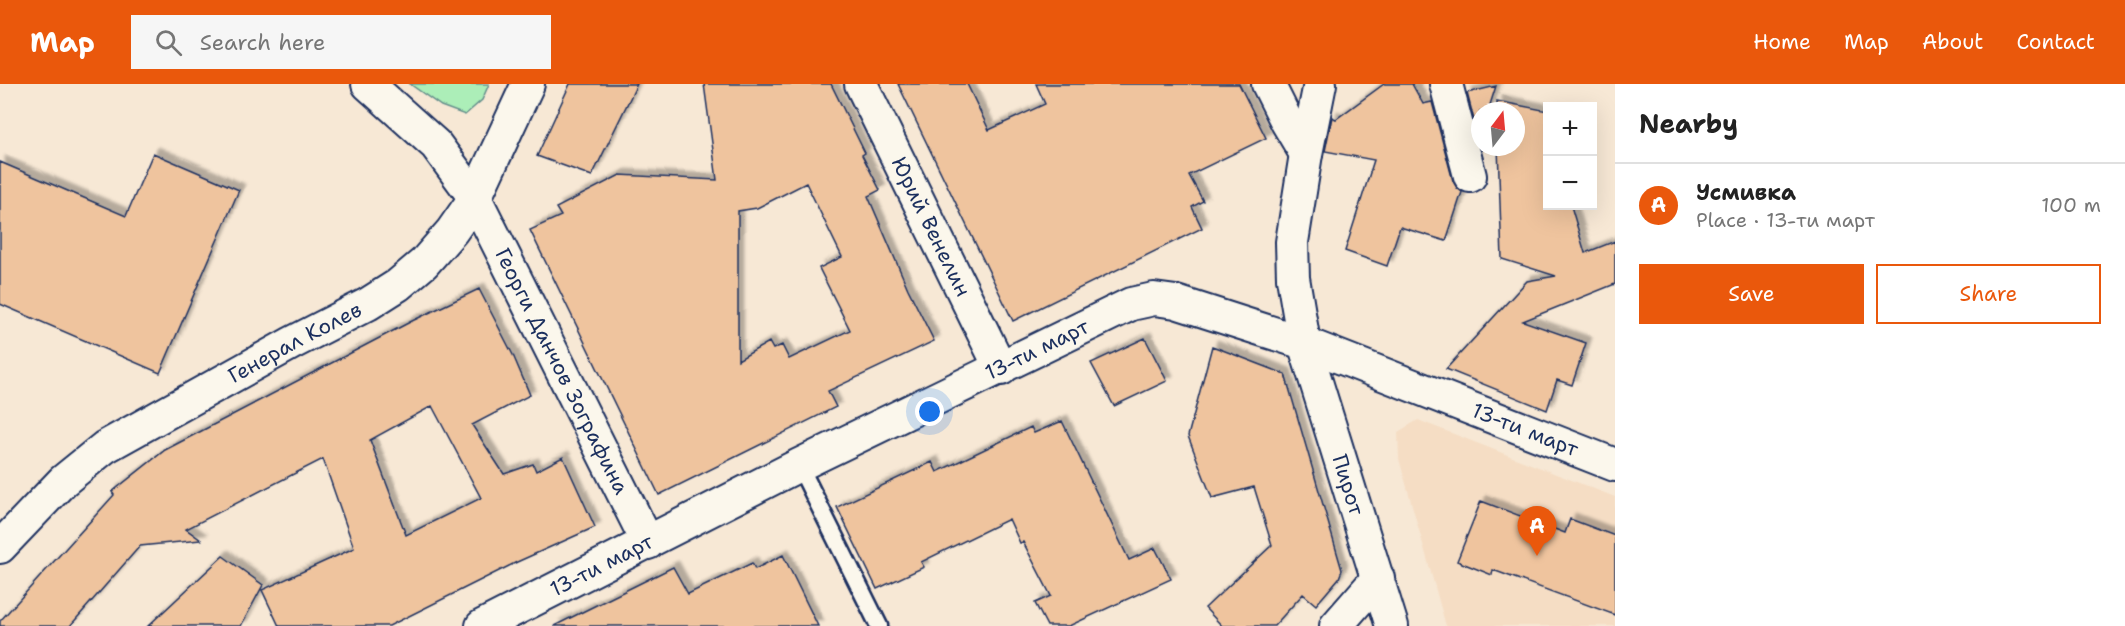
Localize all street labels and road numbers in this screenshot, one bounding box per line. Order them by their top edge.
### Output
street label: Юрий Венелин [885,152,977,301]
street label: Георги Данчов Зографина [488,243,635,499]
street label: Генерал Колев [223,296,367,390]
street label: 13-ти март [980,312,1094,387]
street label: 13-ти март [1468,396,1583,463]
street label: Пирот [1326,451,1371,519]
street label: 13-ти март [545,527,658,603]

